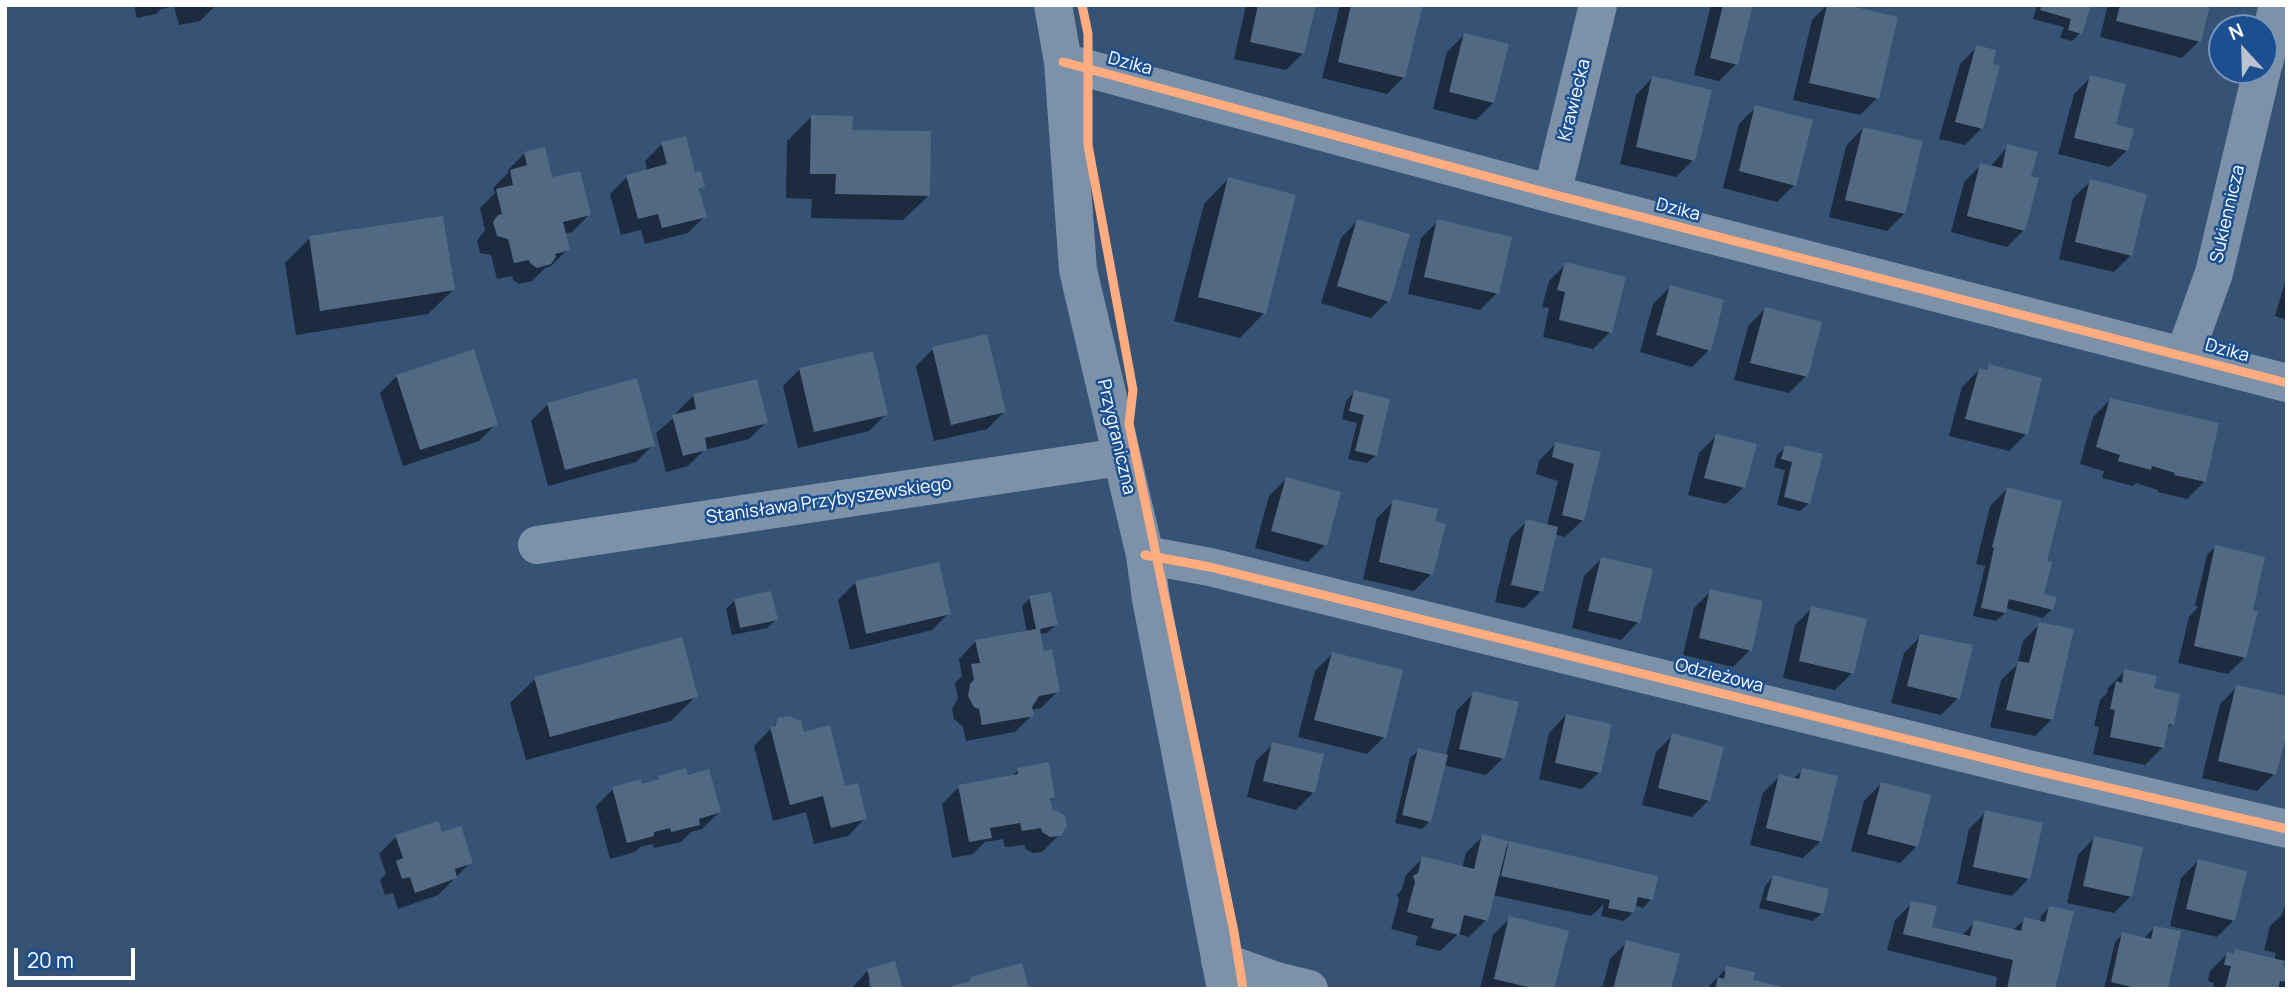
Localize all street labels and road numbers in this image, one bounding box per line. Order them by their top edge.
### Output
street label: Dzika [1106,48,1154,80]
street label: Krawiecka [1554,57,1596,143]
street label: Sukiennicza [2206,163,2250,265]
street label: Dzika [1654,194,1702,226]
street label: Dzika [2203,335,2251,367]
street label: Przygraniczna [1092,377,1140,497]
street label: Stanisława Przybyszewskiego [705,473,953,529]
street label: Odzieżowa [1673,655,1765,697]

